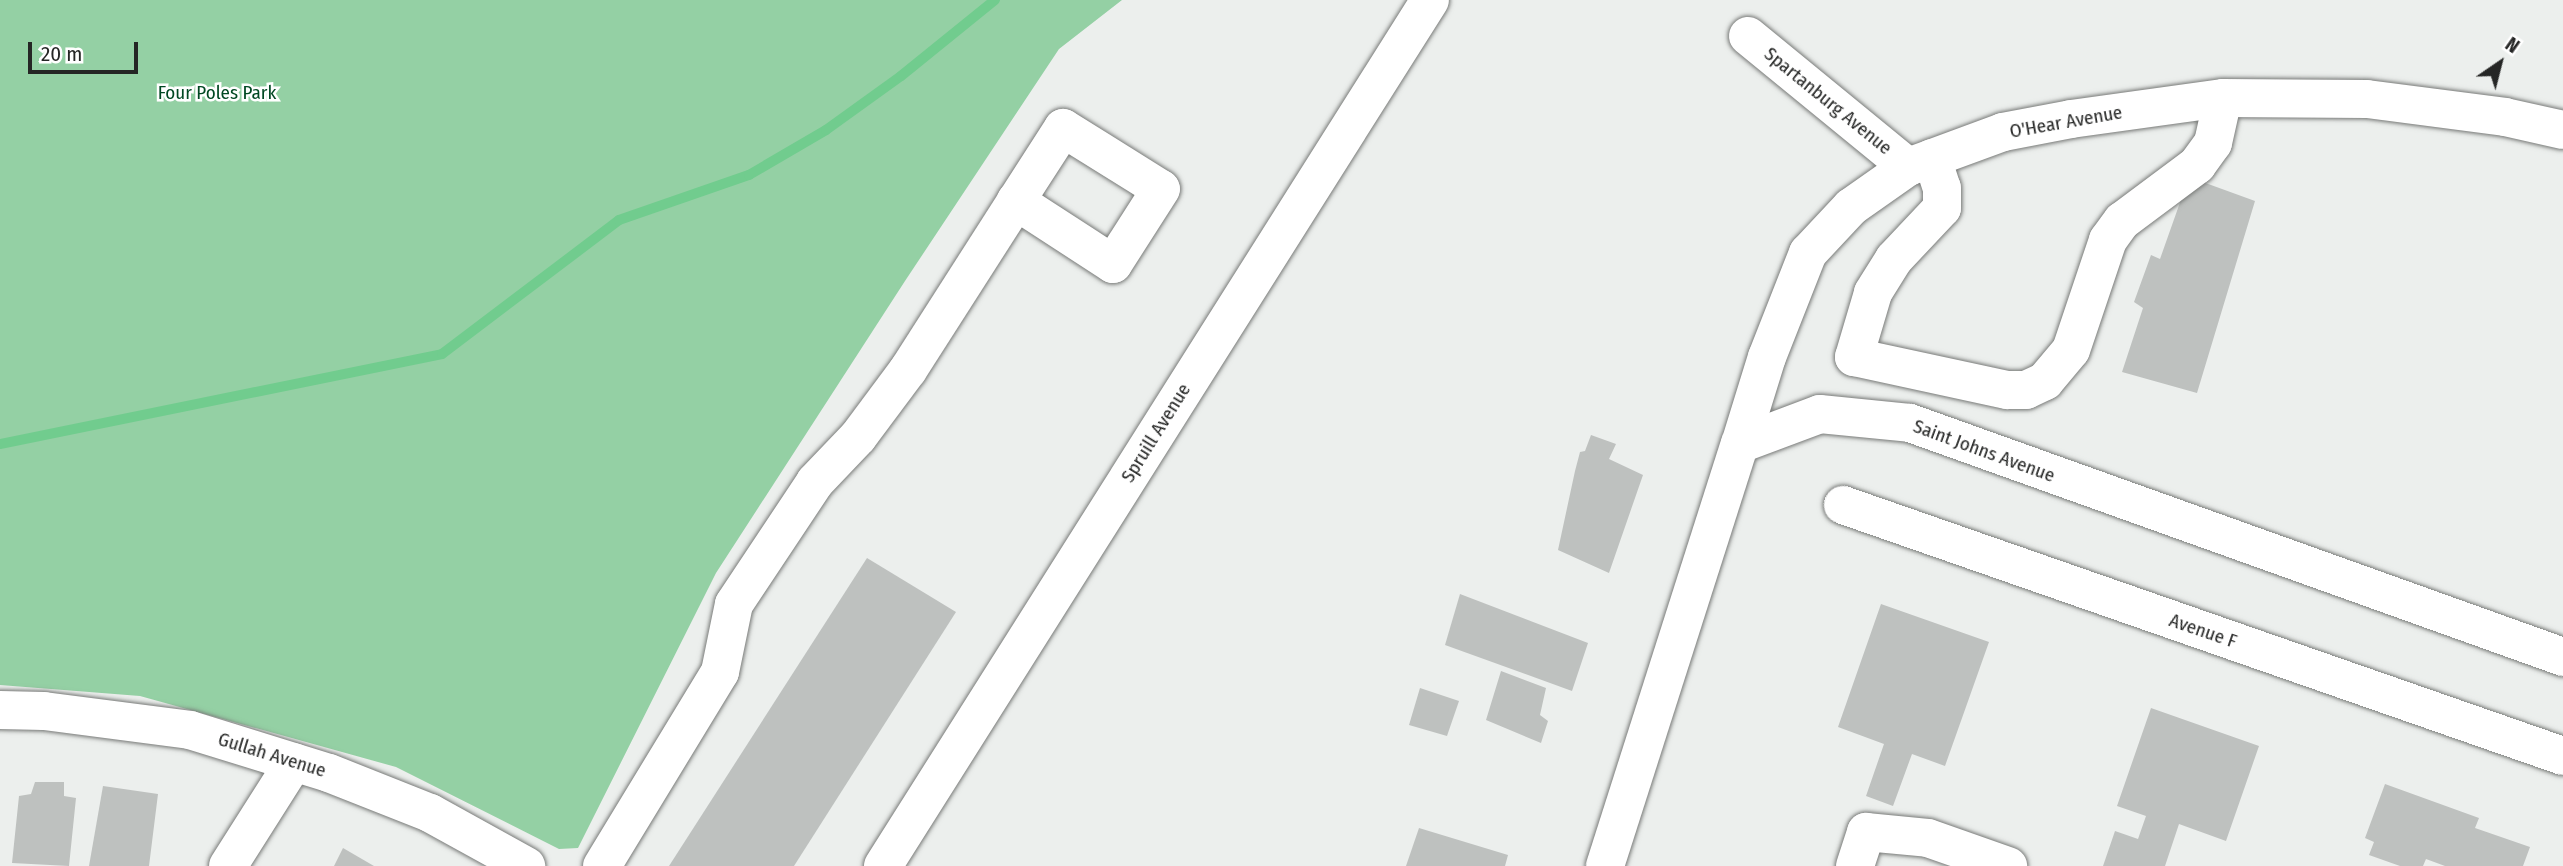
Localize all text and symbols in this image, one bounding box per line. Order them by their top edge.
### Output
scale bar [32,28,142,72]
north arrow [2465,28,2535,98]
text: N [2501,33,2524,58]
text: 20 m [41,41,82,67]
street label: Spartanburg Avenue [1760,43,1896,159]
park label: Four Poles Park [158,82,276,104]
street label: O'Hear Avenue [2008,101,2124,143]
street label: Spruill Avenue [1117,379,1195,487]
street label: Saint Johns Avenue [1910,415,2058,487]
street label: Avenue F [2166,609,2240,653]
street label: Gullah Avenue [215,728,329,782]

